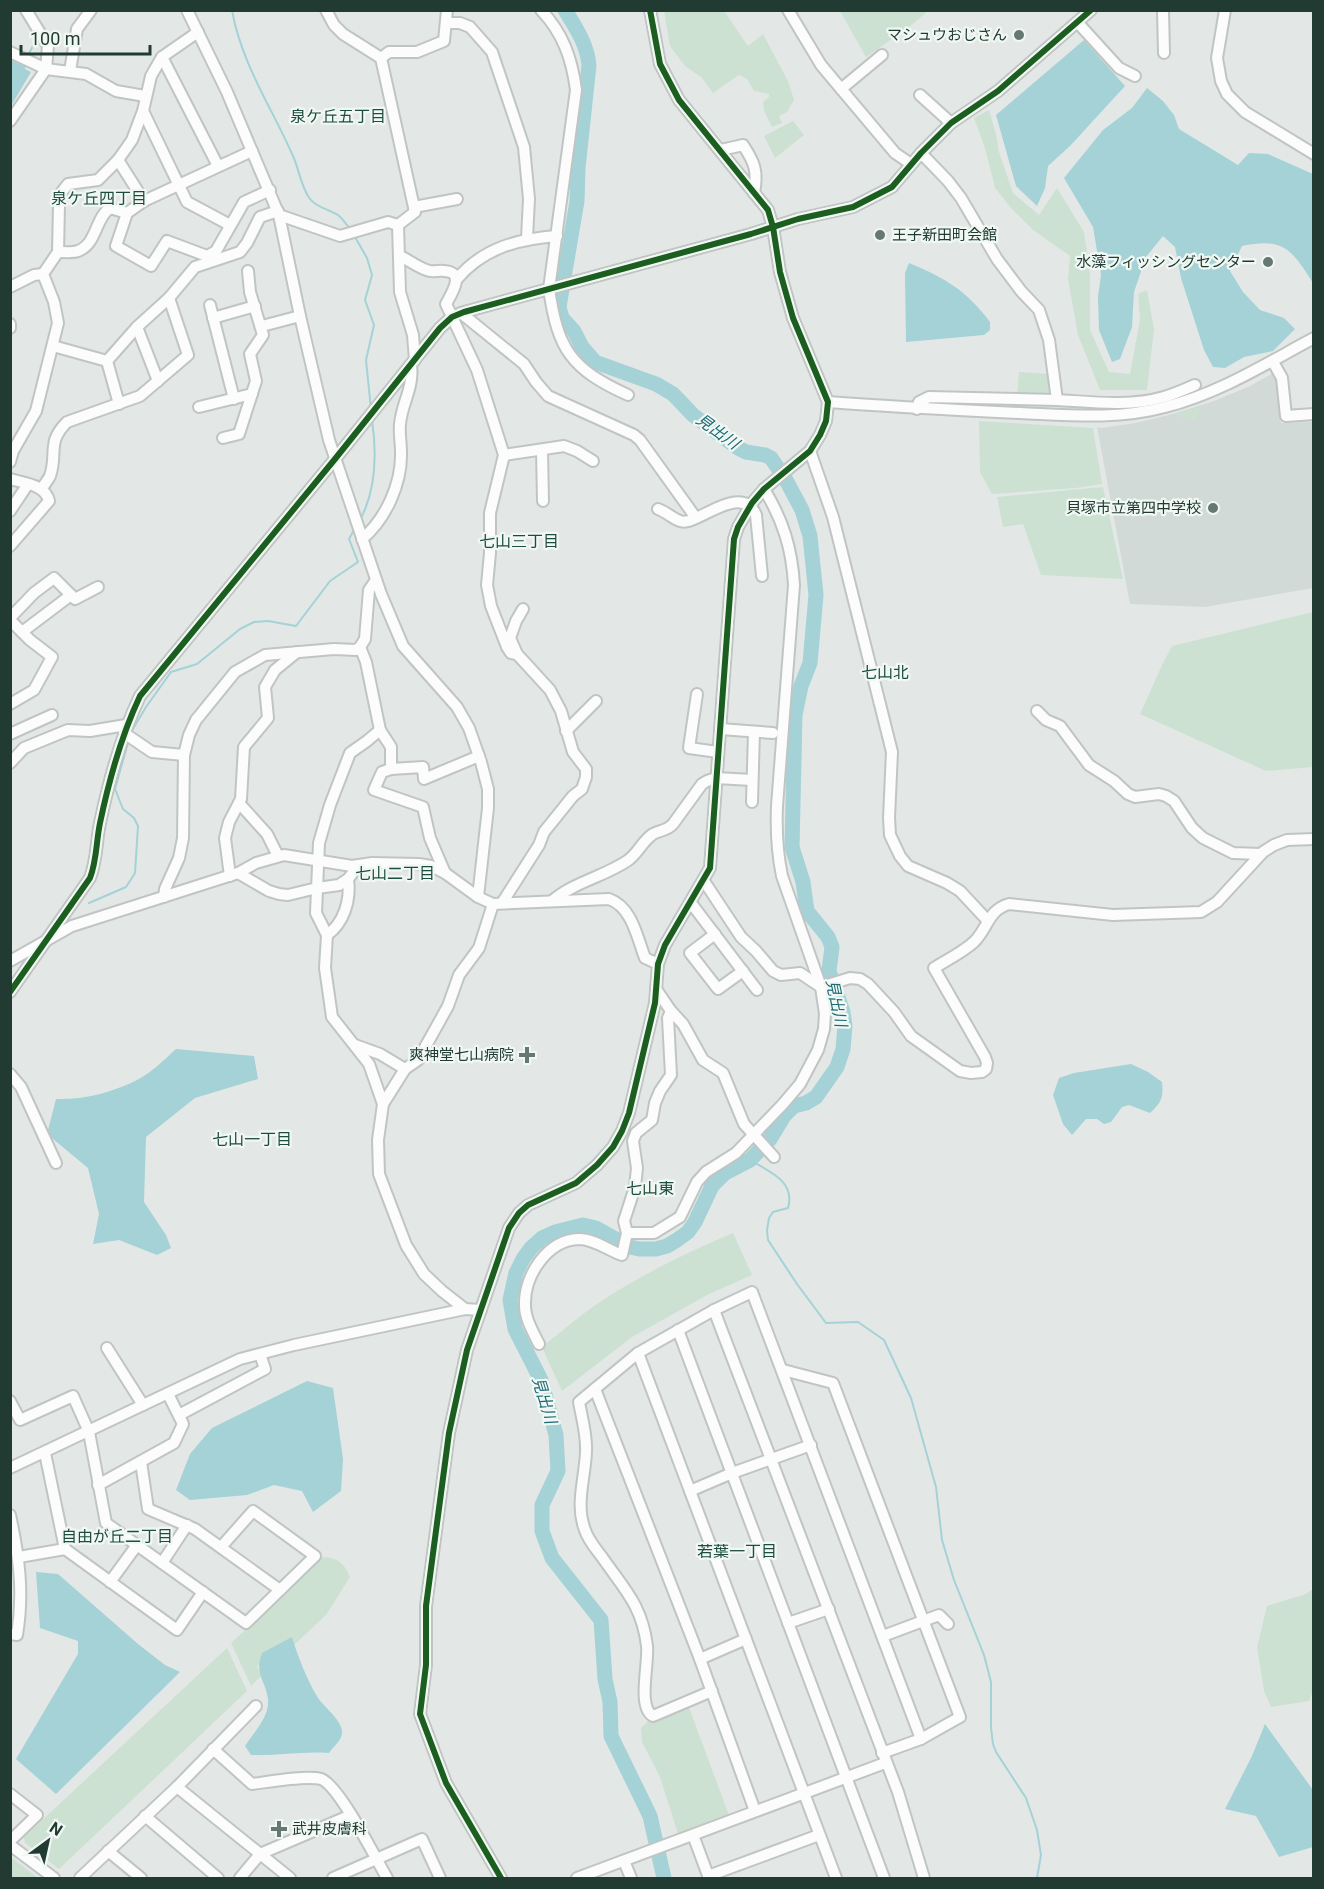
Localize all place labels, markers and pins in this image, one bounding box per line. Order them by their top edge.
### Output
place label: マシュウおじさん [887,26,1007,44]
marker: マシュウおじさん [1012,28,1026,42]
place label: 王子新田町会館 [892,226,997,244]
marker: 王子新田町会館 [873,228,887,242]
place label: 水藻フィッシングセンター [1076,253,1256,271]
marker: 水藻フィッシングセンター [1261,255,1275,269]
place label: 貝塚市立第四中学校 [1066,499,1201,517]
marker: 貝塚市立第四中学校 [1206,501,1220,515]
place label: 爽神堂七山病院 [409,1046,514,1064]
marker: 爽神堂七山病院 [518,1046,536,1064]
marker: 武井皮膚科 [270,1820,288,1838]
place label: 武井皮膚科 [292,1820,367,1838]

